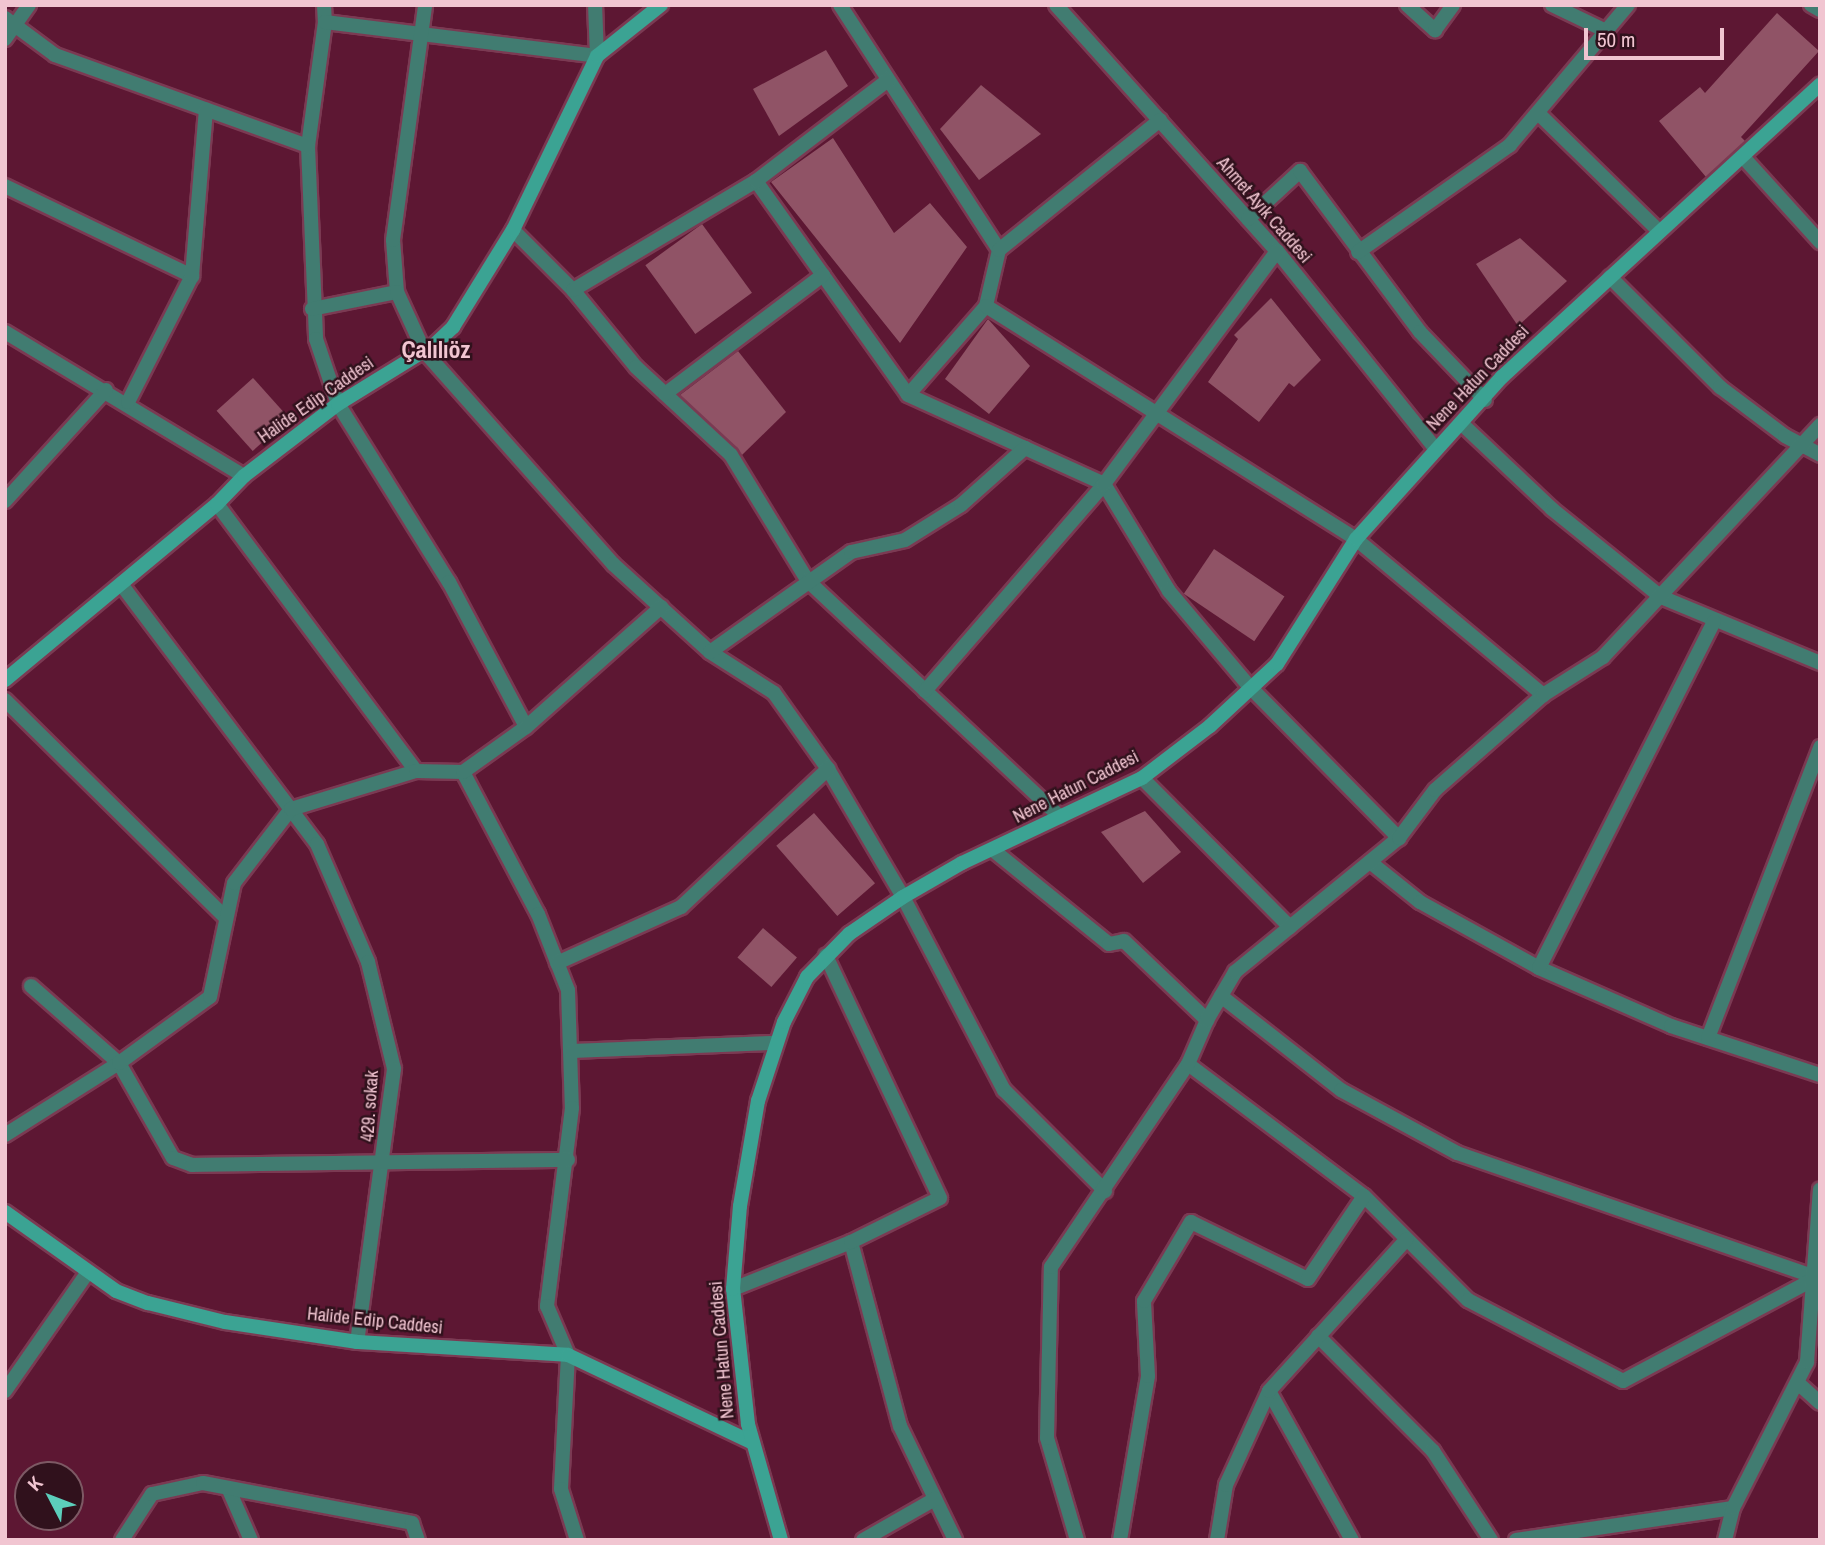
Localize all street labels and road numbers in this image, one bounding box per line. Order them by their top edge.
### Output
street label: Ahmet Ayık Caddesi [1212,152,1316,268]
street label: Nene Hatun Caddesi [1422,321,1534,435]
street label: Halide Edip Caddesi [254,352,378,448]
street label: Nene Hatun Caddesi [1010,746,1142,828]
street label: 429. sokak [357,1070,383,1142]
street label: Nene Hatun Caddesi [705,1280,739,1420]
street label: Halide Edip Caddesi [306,1303,444,1339]

